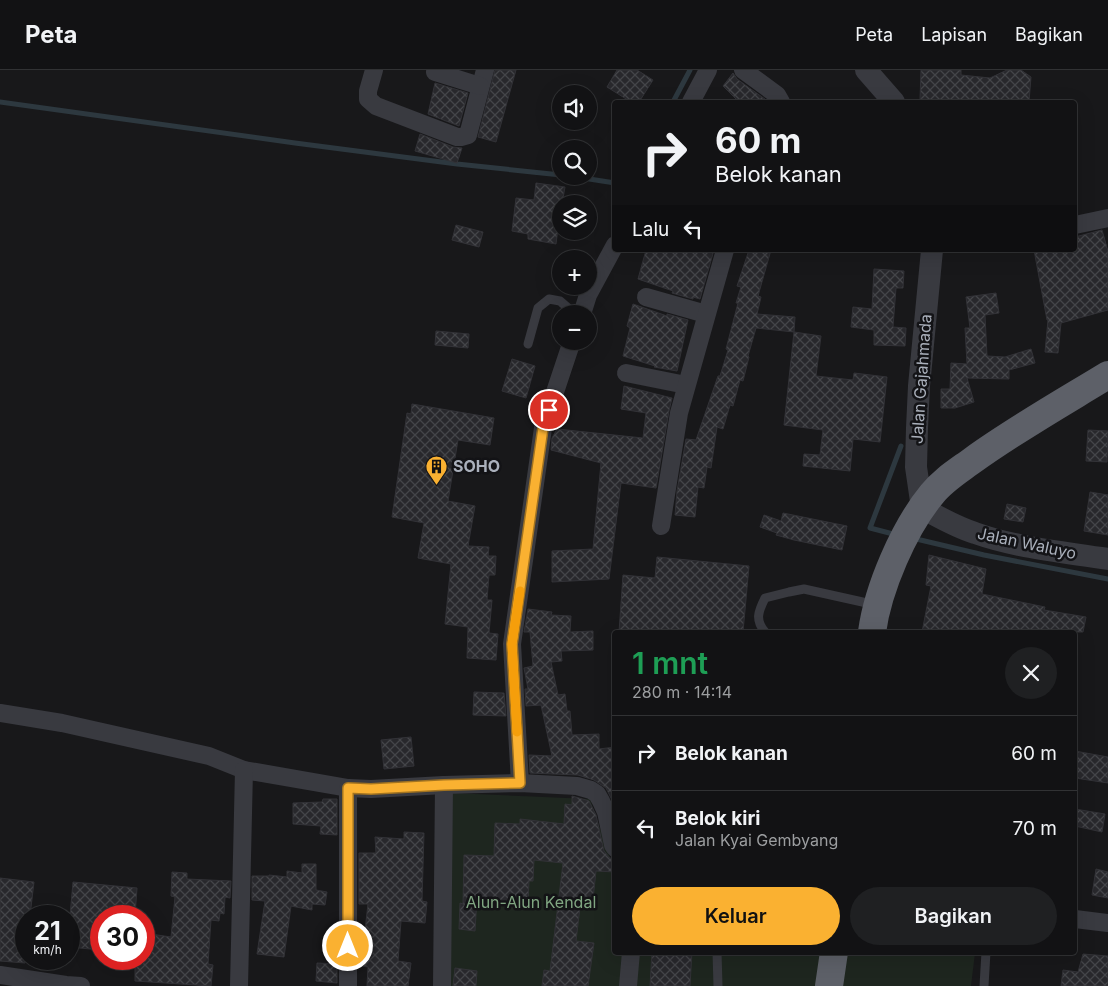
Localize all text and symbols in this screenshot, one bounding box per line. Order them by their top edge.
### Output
text: Peta [25,20,78,49]
text: Peta [855,24,893,45]
text: Lapisan [921,24,987,45]
text: Bagikan [1015,24,1083,45]
map controls [552,85,597,350]
button: sound [552,85,597,130]
text: 60 m [715,119,802,161]
icon: right [632,120,697,185]
button: search [552,140,597,185]
text: Belok kanan [715,161,842,187]
button: layers [552,195,597,240]
icon: left [679,215,707,243]
text: Lalu [632,218,669,241]
button: + [552,250,597,295]
button: − [552,305,597,350]
street label: Jalan Gajahmada [906,313,936,445]
pin [528,389,570,431]
icon: arrive [535,396,563,424]
building icon: SOHO [425,454,449,485]
place label: SOHO [453,456,500,476]
street label: Jalan Waluyo [976,523,1078,563]
text: 1 mnt [632,645,708,681]
button: close [1005,647,1057,699]
text: 280 m · 14:14 [632,682,732,702]
icon: right [632,739,660,767]
text: Belok kanan [675,742,788,765]
text: 60 m [1011,742,1057,765]
text: Belok kiri [675,807,760,830]
icon: left [632,814,660,842]
text: 70 m [1013,817,1057,840]
text: Jalan Kyai Gembyang [675,830,838,850]
button: Keluar [632,887,840,945]
button: Bagikan [850,887,1057,945]
park label: Alun-Alun Kendal [466,892,596,912]
speed limit sign: 30 [90,905,155,970]
text: 21 [34,916,61,946]
position arrow [321,919,373,971]
text: km/h [33,942,62,957]

